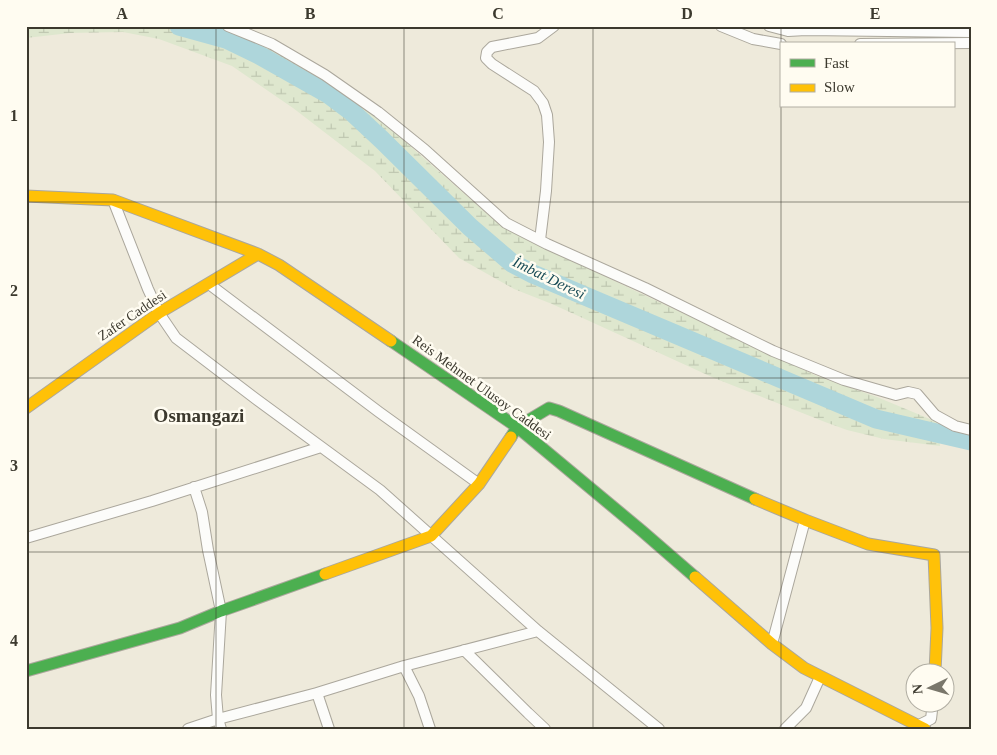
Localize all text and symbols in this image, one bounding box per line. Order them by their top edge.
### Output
text: A [116,5,128,22]
text: B [305,5,316,22]
text: C [492,5,504,22]
text: D [681,5,693,22]
text: E [870,5,880,22]
legend [780,42,954,108]
text: Fast [824,55,850,71]
text: Slow [824,79,855,95]
text: 1 [10,107,18,124]
water label: İmbat Deresi [509,253,588,302]
text: 2 [10,282,18,299]
street label: Zafer Caddesi [95,287,169,344]
street label: Reis Mehmet Ulusoy Caddesi [409,332,554,443]
district label: Osmangazi [154,405,244,426]
text: 3 [10,457,18,474]
text: 4 [10,632,18,649]
north arrow [904,662,954,712]
text: N [910,683,925,695]

